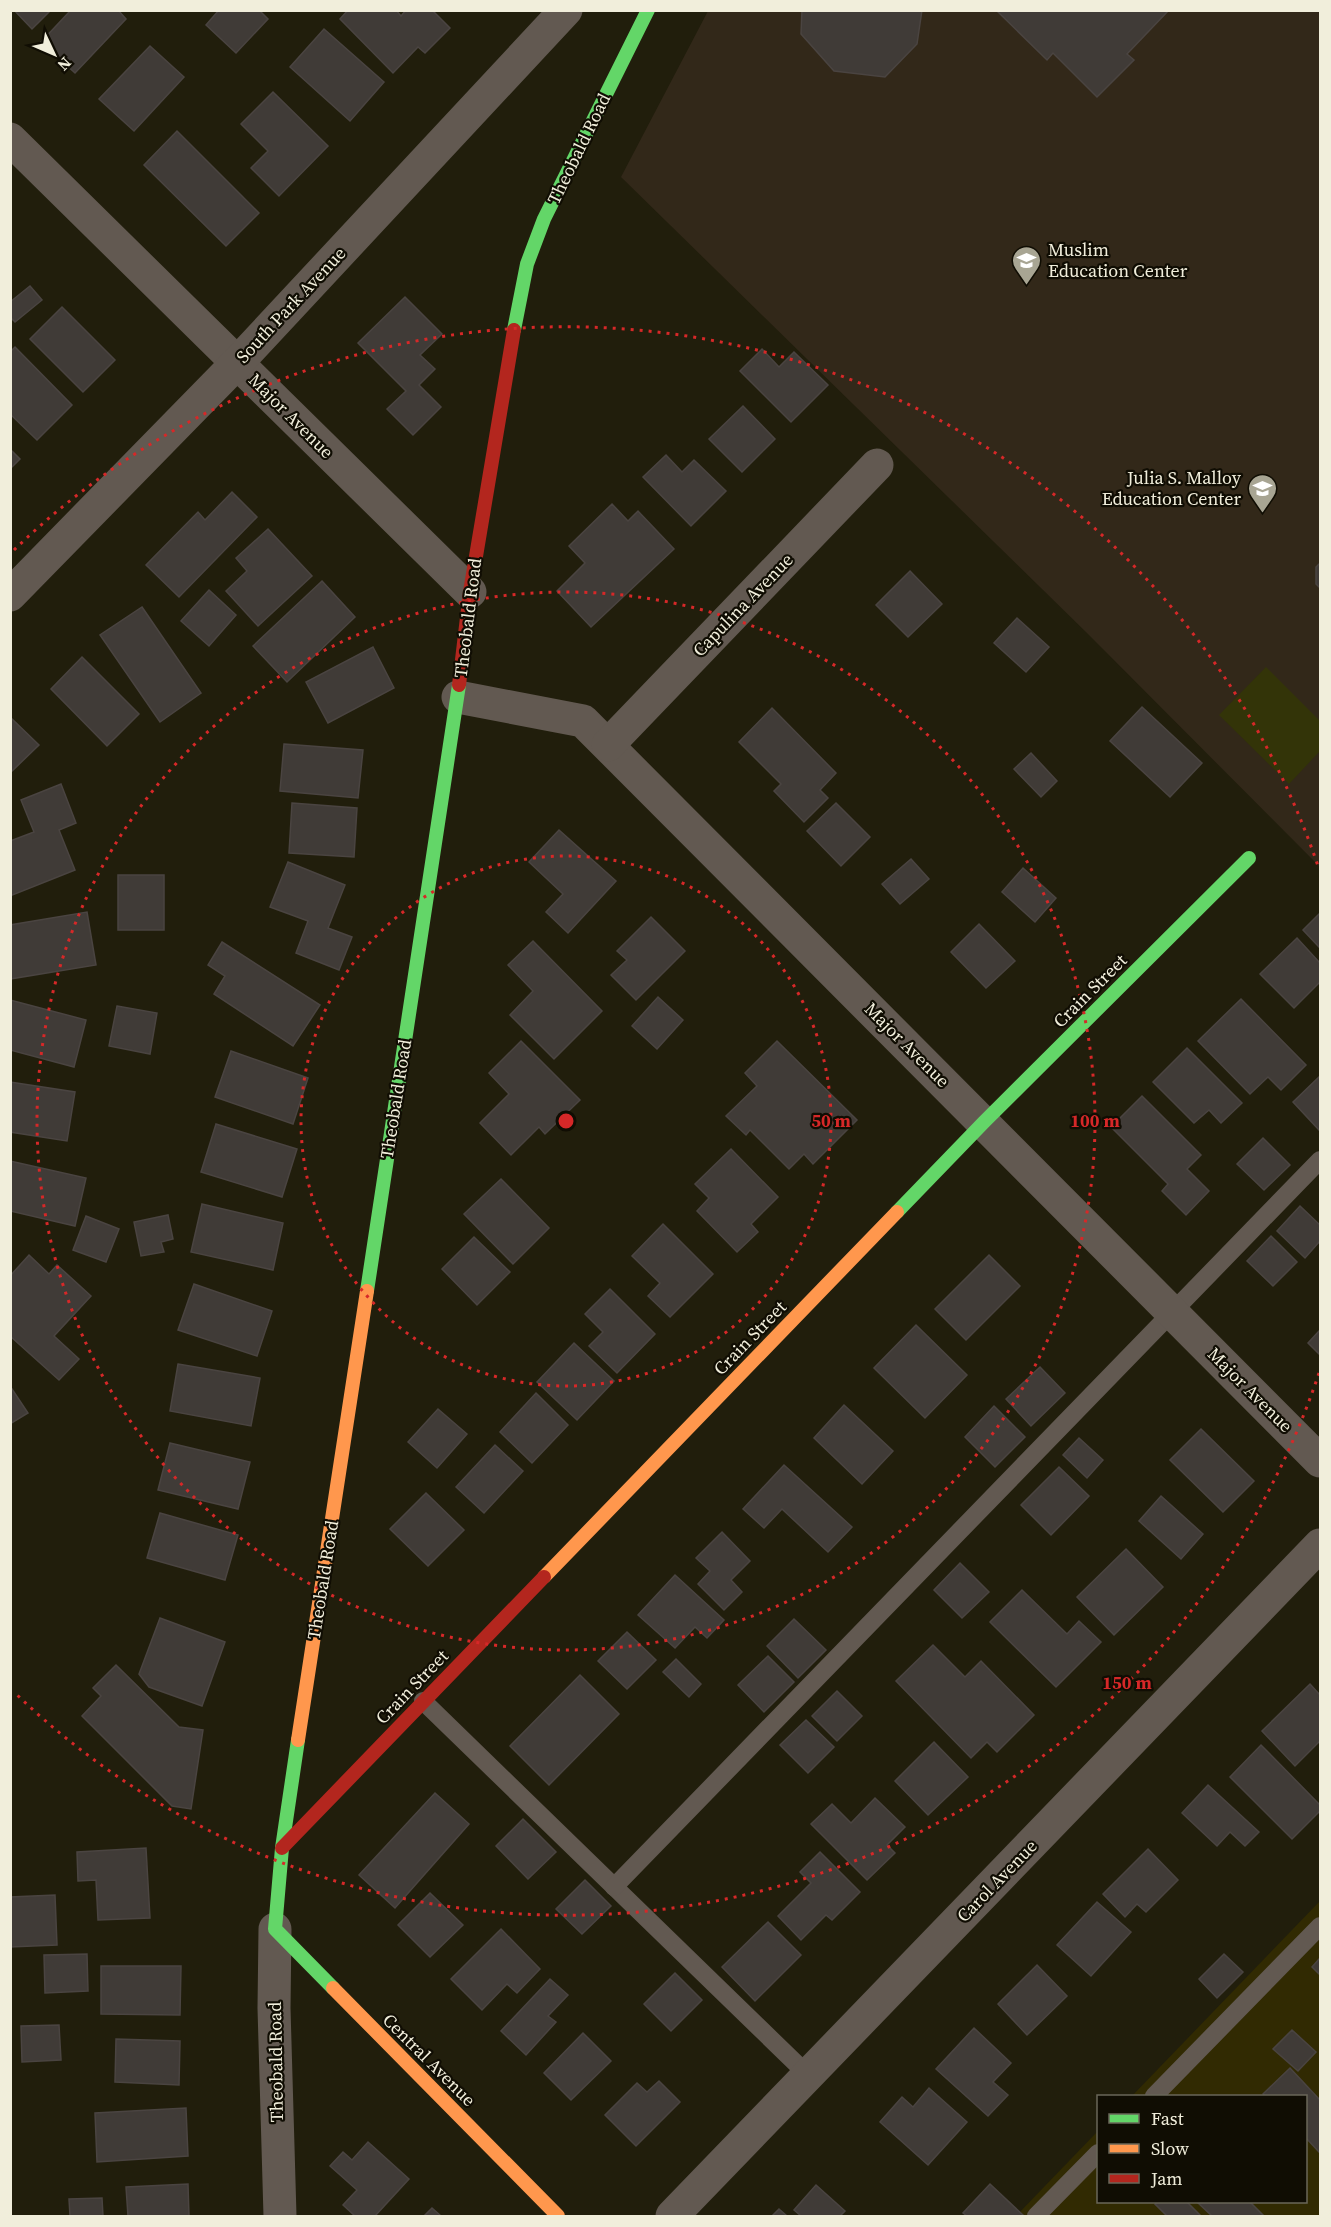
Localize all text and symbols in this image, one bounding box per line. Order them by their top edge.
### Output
north arrow [24,24,84,84]
text: N [53,53,77,77]
street label: Theobald Road [541,89,616,208]
place label: Muslim Education Center [1048,237,1188,283]
street label: South Park Avenue [230,241,351,368]
school or university icon: Muslim Education Center [1011,244,1043,286]
street label: Major Avenue [243,368,339,464]
place label: Julia S. Malloy Education Center [1102,465,1242,511]
school or university icon: Julia S. Malloy Education Center [1246,472,1278,514]
street label: Capulina Avenue [687,547,799,662]
street label: Theobald Road [448,557,487,679]
street label: Crain Street [1047,948,1132,1033]
street label: Major Avenue [859,997,955,1093]
street label: Theobald Road [374,1037,417,1160]
text: 50 m [811,1108,851,1133]
text: 100 m [1070,1108,1120,1133]
centre of rings [556,1111,576,1131]
street label: Crain Street [708,1295,792,1380]
street label: Major Avenue [1202,1342,1298,1438]
street label: Theobald Road [301,1518,344,1641]
street label: Crain Street [370,1644,454,1729]
text: 150 m [1102,1670,1152,1695]
street label: Carol Avenue [951,1834,1043,1928]
street label: Theobald Road [262,2001,289,2123]
street label: Central Avenue [377,2008,481,2112]
legend [1097,2095,1307,2203]
text: Fast [1151,2106,1184,2131]
text: Slow [1151,2136,1189,2161]
text: Jam [1150,2166,1183,2191]

